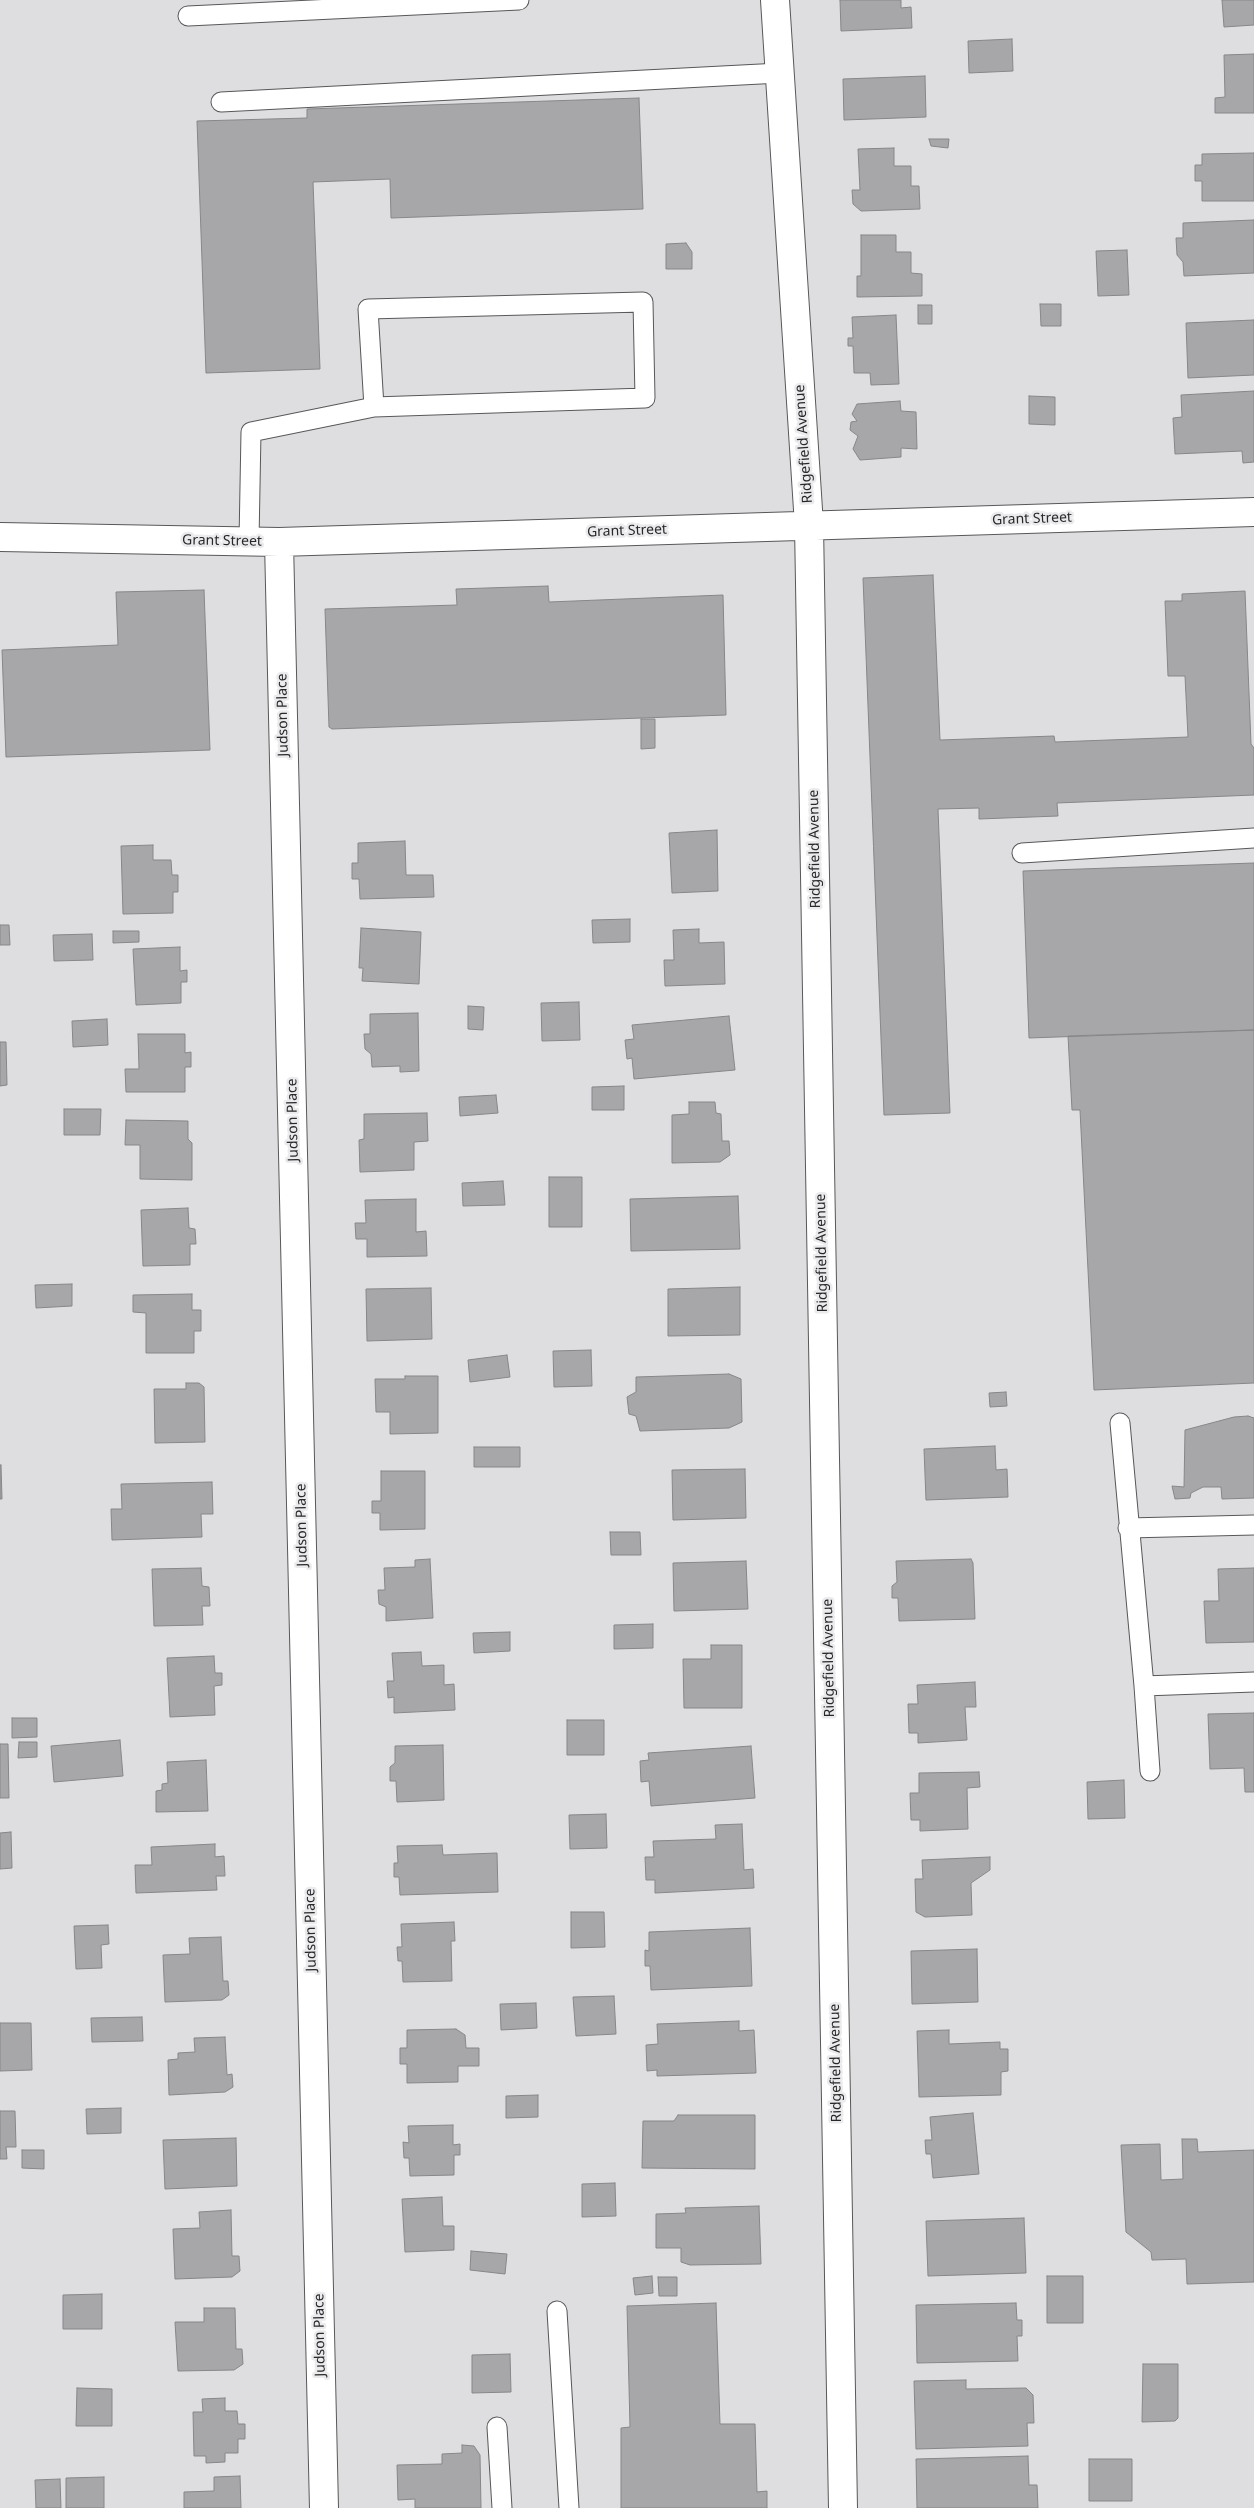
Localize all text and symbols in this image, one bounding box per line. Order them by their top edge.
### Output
street label: Ridgefield Avenue [791,384,817,504]
street label: Grant Street [992,509,1072,529]
street label: Grant Street [587,521,667,541]
street label: Grant Street [182,532,262,550]
street label: Judson Place [274,673,292,757]
street label: Ridgefield Avenue [806,789,824,909]
street label: Judson Place [284,1078,302,1162]
street label: Ridgefield Avenue [813,1193,831,1313]
street label: Judson Place [293,1483,311,1567]
street label: Ridgefield Avenue [820,1598,838,1718]
street label: Judson Place [302,1888,320,1972]
street label: Ridgefield Avenue [827,2003,845,2123]
street label: Judson Place [311,2293,329,2377]

